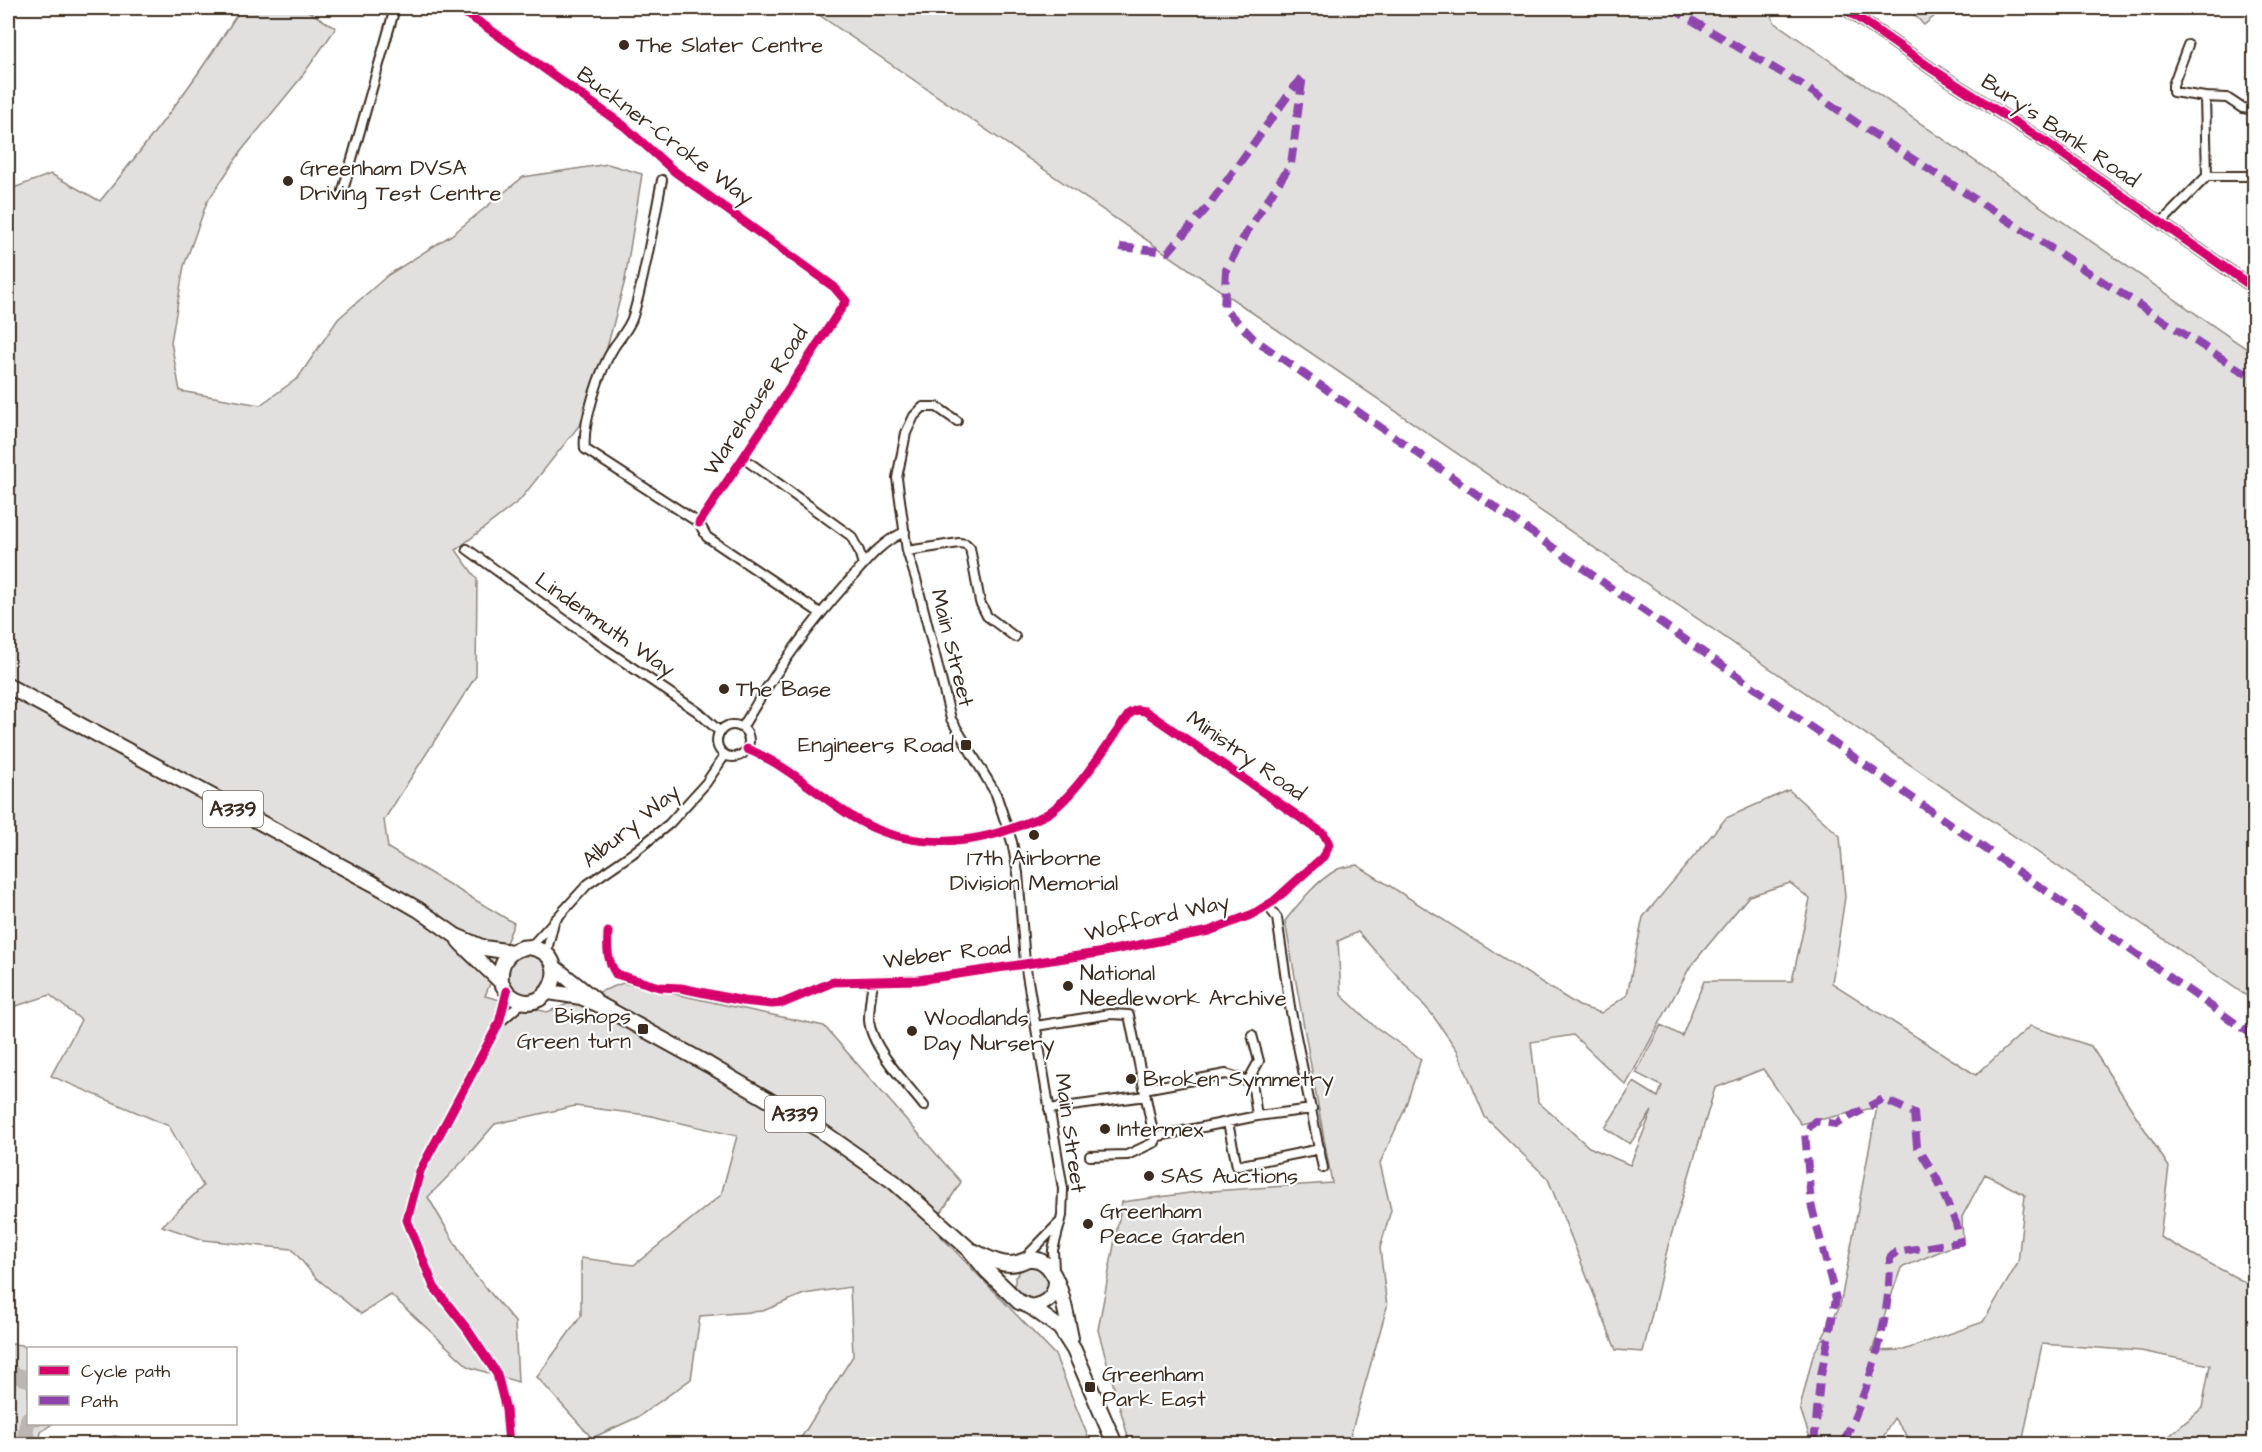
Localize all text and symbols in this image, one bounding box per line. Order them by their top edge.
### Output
place label: The Slater Centre [636,30,823,61]
marker: The Slater Centre [617,38,631,52]
street label: Buckner-Croke Way [569,59,760,214]
street label: Bury's Bank Road [1974,66,2145,196]
place label: Greenham DVSA Driving Test Centre [300,153,501,210]
marker: Greenham DVSA Driving Test Centre [281,174,295,188]
street label: Warehouse Road [696,320,816,482]
street label: Lindenmuth Way [528,565,681,686]
street label: Main Street [922,586,982,710]
place label: The Base [736,674,831,705]
marker: The Base [717,682,731,696]
street label: Ministry Road [1179,703,1312,809]
place label: Engineers Road [798,730,954,762]
marker: Engineers Road [959,738,973,752]
street label: Albury Way [575,777,687,876]
road number: A339 [203,791,263,827]
marker: 17th Airborne Division Memorial [1027,828,1041,842]
place label: 17th Airborne Division Memorial [950,843,1118,899]
street label: Wofford Way [1082,886,1233,951]
street label: Weber Road [881,931,1013,977]
place label: National Needlework Archive [1080,958,1287,1014]
marker: National Needlework Archive [1061,979,1075,993]
place label: Bishops Green turn [517,1001,631,1057]
place label: Woodlands Day Nursery [924,1003,1055,1060]
marker: Bishops Green turn [636,1022,650,1036]
marker: Woodlands Day Nursery [905,1024,919,1038]
place label: Broken Symmetry [1143,1064,1334,1096]
street label: Main Street [1046,1071,1094,1195]
marker: Broken Symmetry [1124,1072,1138,1086]
road number: A339 [765,1096,825,1132]
place label: Intermex [1117,1114,1204,1145]
marker: Intermex [1098,1122,1112,1136]
place label: SAS Auctions [1161,1161,1298,1192]
marker: SAS Auctions [1142,1169,1156,1183]
place label: Greenham Peace Garden [1100,1196,1245,1252]
marker: Greenham Peace Garden [1081,1217,1095,1231]
legend [27,1347,237,1425]
text: Cycle path [81,1359,170,1385]
place label: Greenham Park East [1102,1359,1206,1415]
marker: Greenham Park East [1083,1380,1097,1394]
text: Path [81,1389,118,1414]

